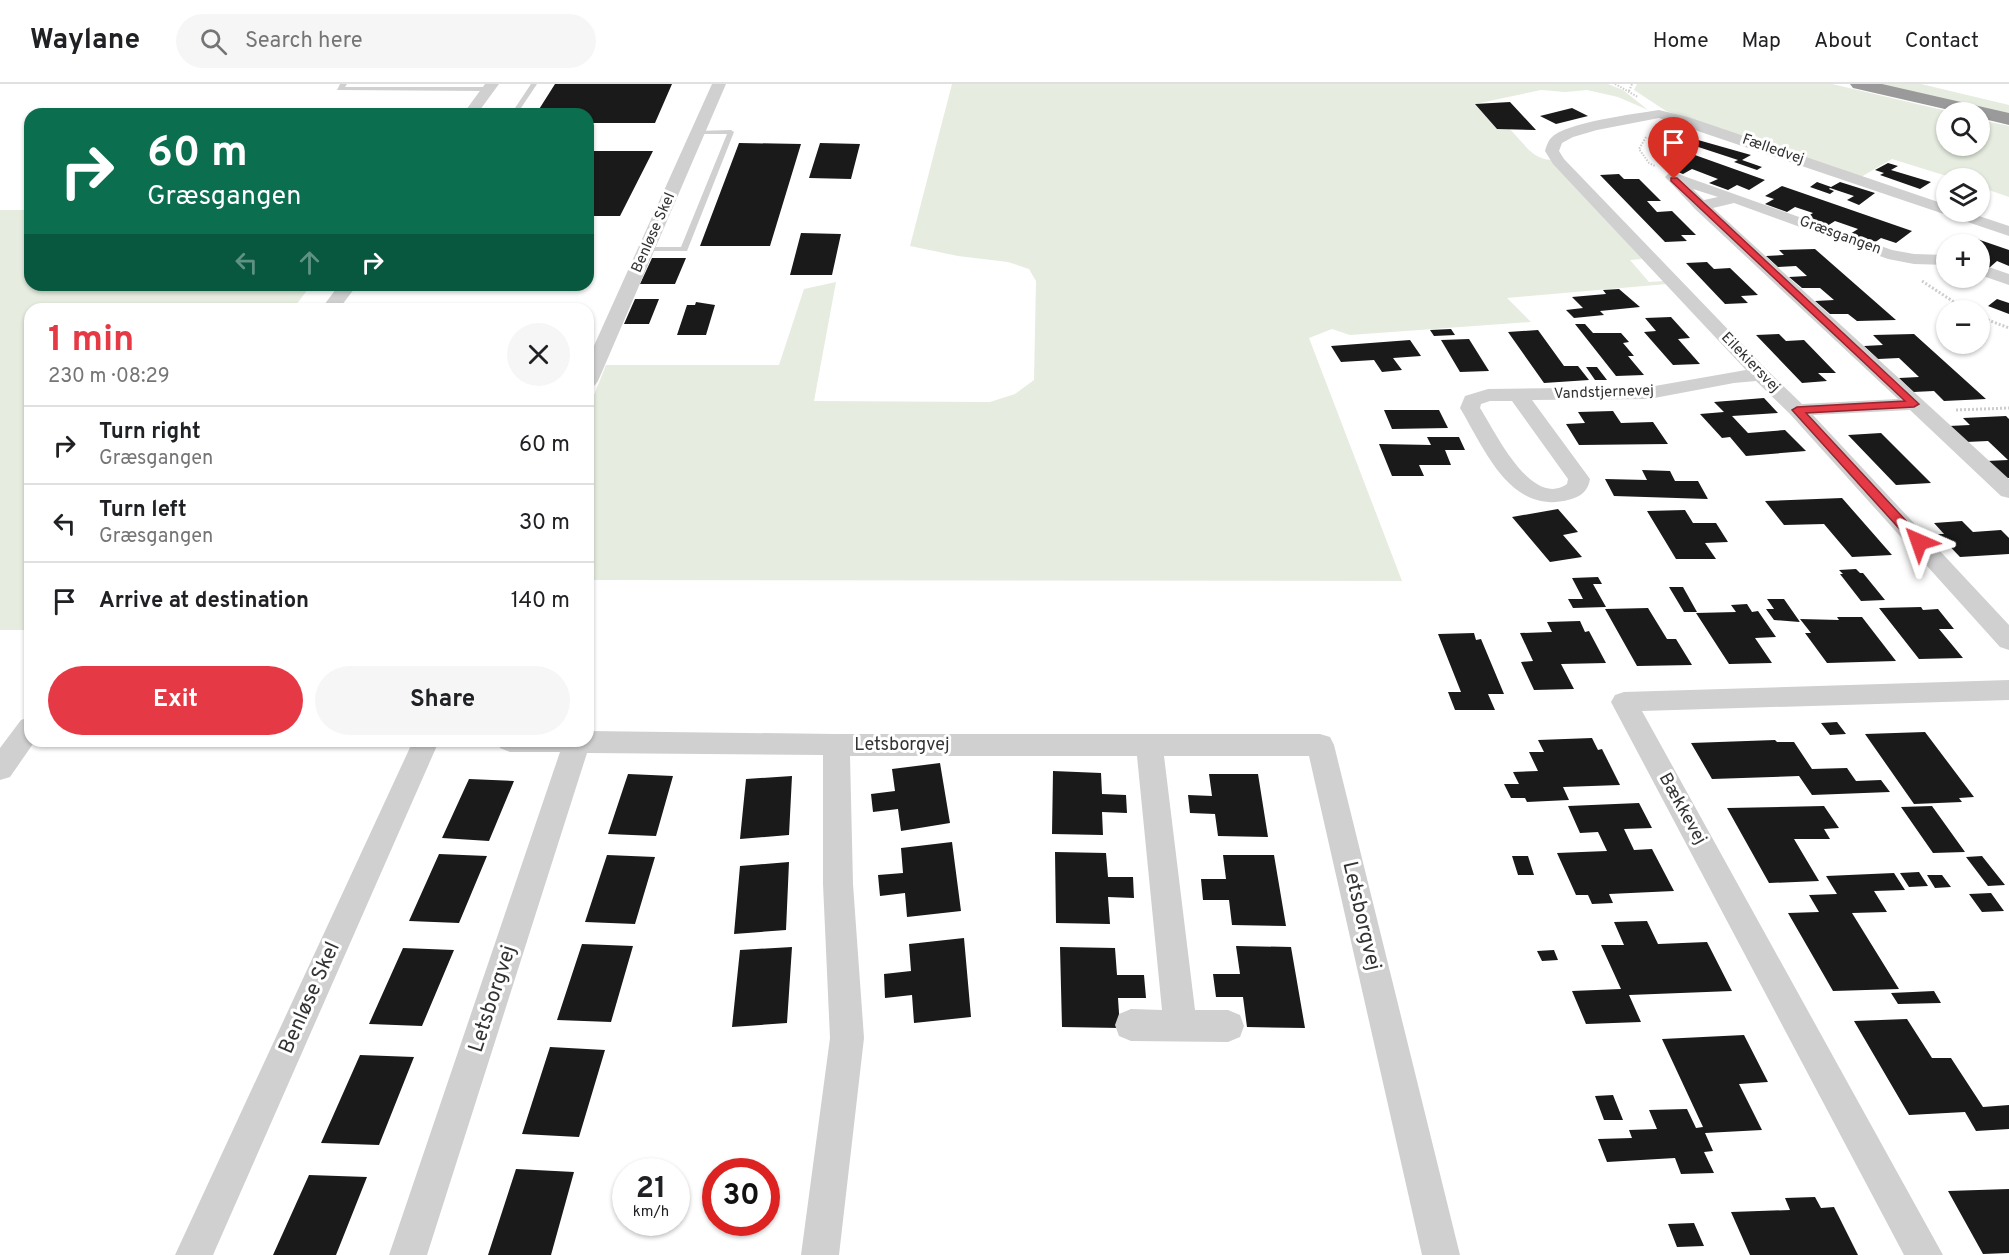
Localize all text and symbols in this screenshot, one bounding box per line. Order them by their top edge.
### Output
search box [176,14,596,68]
text: Waylane [30,23,140,59]
icon: search [197,25,230,58]
text: Search here [245,28,363,55]
text: Home [1653,28,1709,55]
text: Map [1742,28,1781,55]
text: About [1814,28,1872,55]
text: Contact [1905,28,1979,55]
map controls [1936,102,1990,354]
button: search [1936,102,1990,156]
pin [1648,117,1699,179]
icon: arrive [1657,126,1690,159]
text: 60 m [147,128,248,181]
street label: Fælledvej [1740,131,1806,169]
icon: right [48,132,126,210]
button: layers [1936,168,1990,222]
text: Græsgangen [147,180,301,214]
street label: Benløse Skel [628,190,680,276]
street label: Græsgangen [1796,212,1884,260]
button: + [1936,234,1990,288]
icon: left [230,246,263,279]
icon: ahead [293,246,326,279]
icon: right [356,246,389,279]
button: − [1936,300,1990,354]
text: 1 min [48,318,134,364]
button: close [507,323,570,386]
street label: Eilekiersvej [1717,329,1783,397]
text: 230 m · 08:29 [48,364,170,390]
street label: Vandstjernevej [1554,382,1654,404]
text: Turn right [99,419,201,446]
icon: right [48,429,81,462]
text: 60 m [519,432,570,459]
text: Græsgangen [99,446,213,472]
text: Turn left [99,497,187,524]
icon: left [48,507,81,540]
text: 30 m [519,510,570,537]
position arrow [1887,510,1951,574]
text: Græsgangen [99,524,213,550]
icon: arrive [48,585,81,618]
text: Arrive at destination [99,588,309,615]
text: 140 m [511,588,570,615]
button: Exit [48,666,303,735]
button: Share [315,666,570,735]
street label: Letsborgvej [854,734,950,757]
street label: Bækkevej [1653,769,1711,849]
street label: Letsborgvej [1335,859,1387,973]
street label: Benløse Skel [273,938,347,1058]
street label: Letsborgvej [463,942,523,1056]
speed limit sign: 30 [702,1158,780,1236]
text: 21 [636,1171,666,1208]
text: km/h [633,1203,669,1222]

